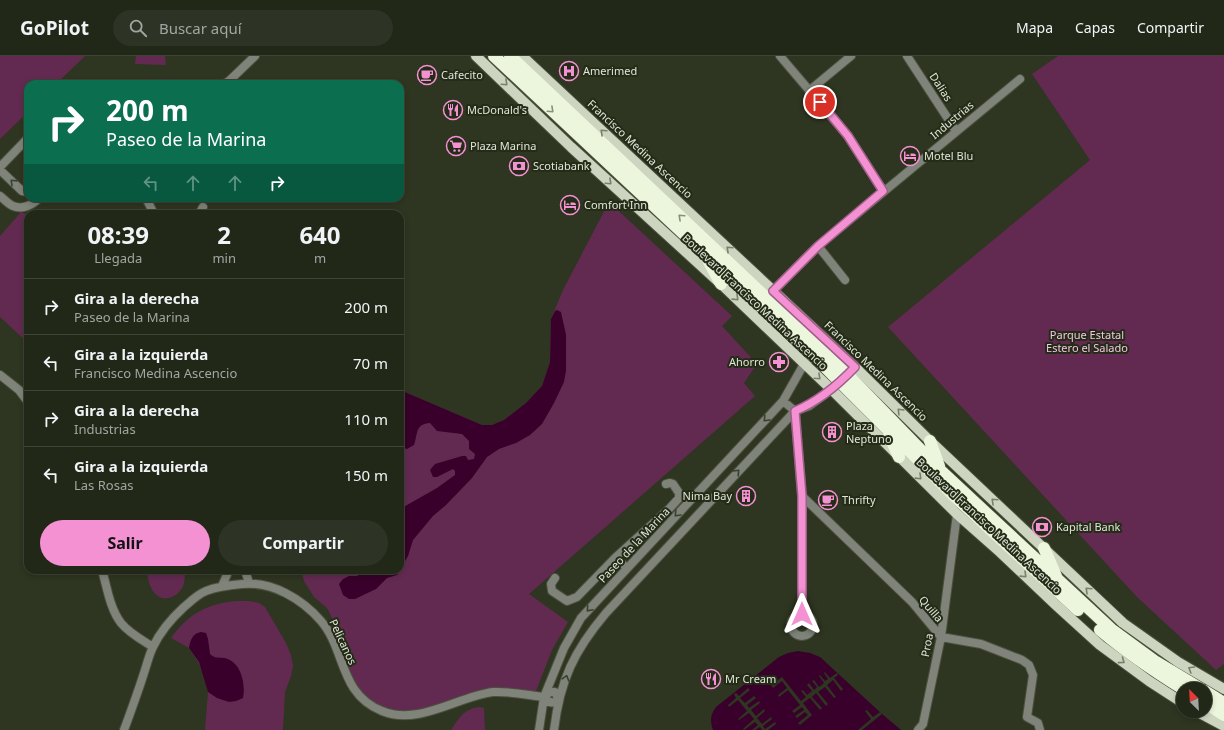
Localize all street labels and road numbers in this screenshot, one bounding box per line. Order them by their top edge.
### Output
street label: Dalias [927,70,956,104]
street label: Francisco Medina Ascencio [585,96,696,201]
street label: Industrias [927,97,976,142]
street label: Boulevard Francisco Medina Ascencio [680,230,831,373]
street label: Francisco Medina Ascencio [821,317,931,424]
street label: Boulevard Francisco Medina Ascencio [914,454,1065,597]
street label: Paseo de la Marina [595,504,673,586]
street label: Quilla [916,592,947,625]
street label: Pelicanos [326,617,361,667]
street label: Proa [917,632,936,658]

